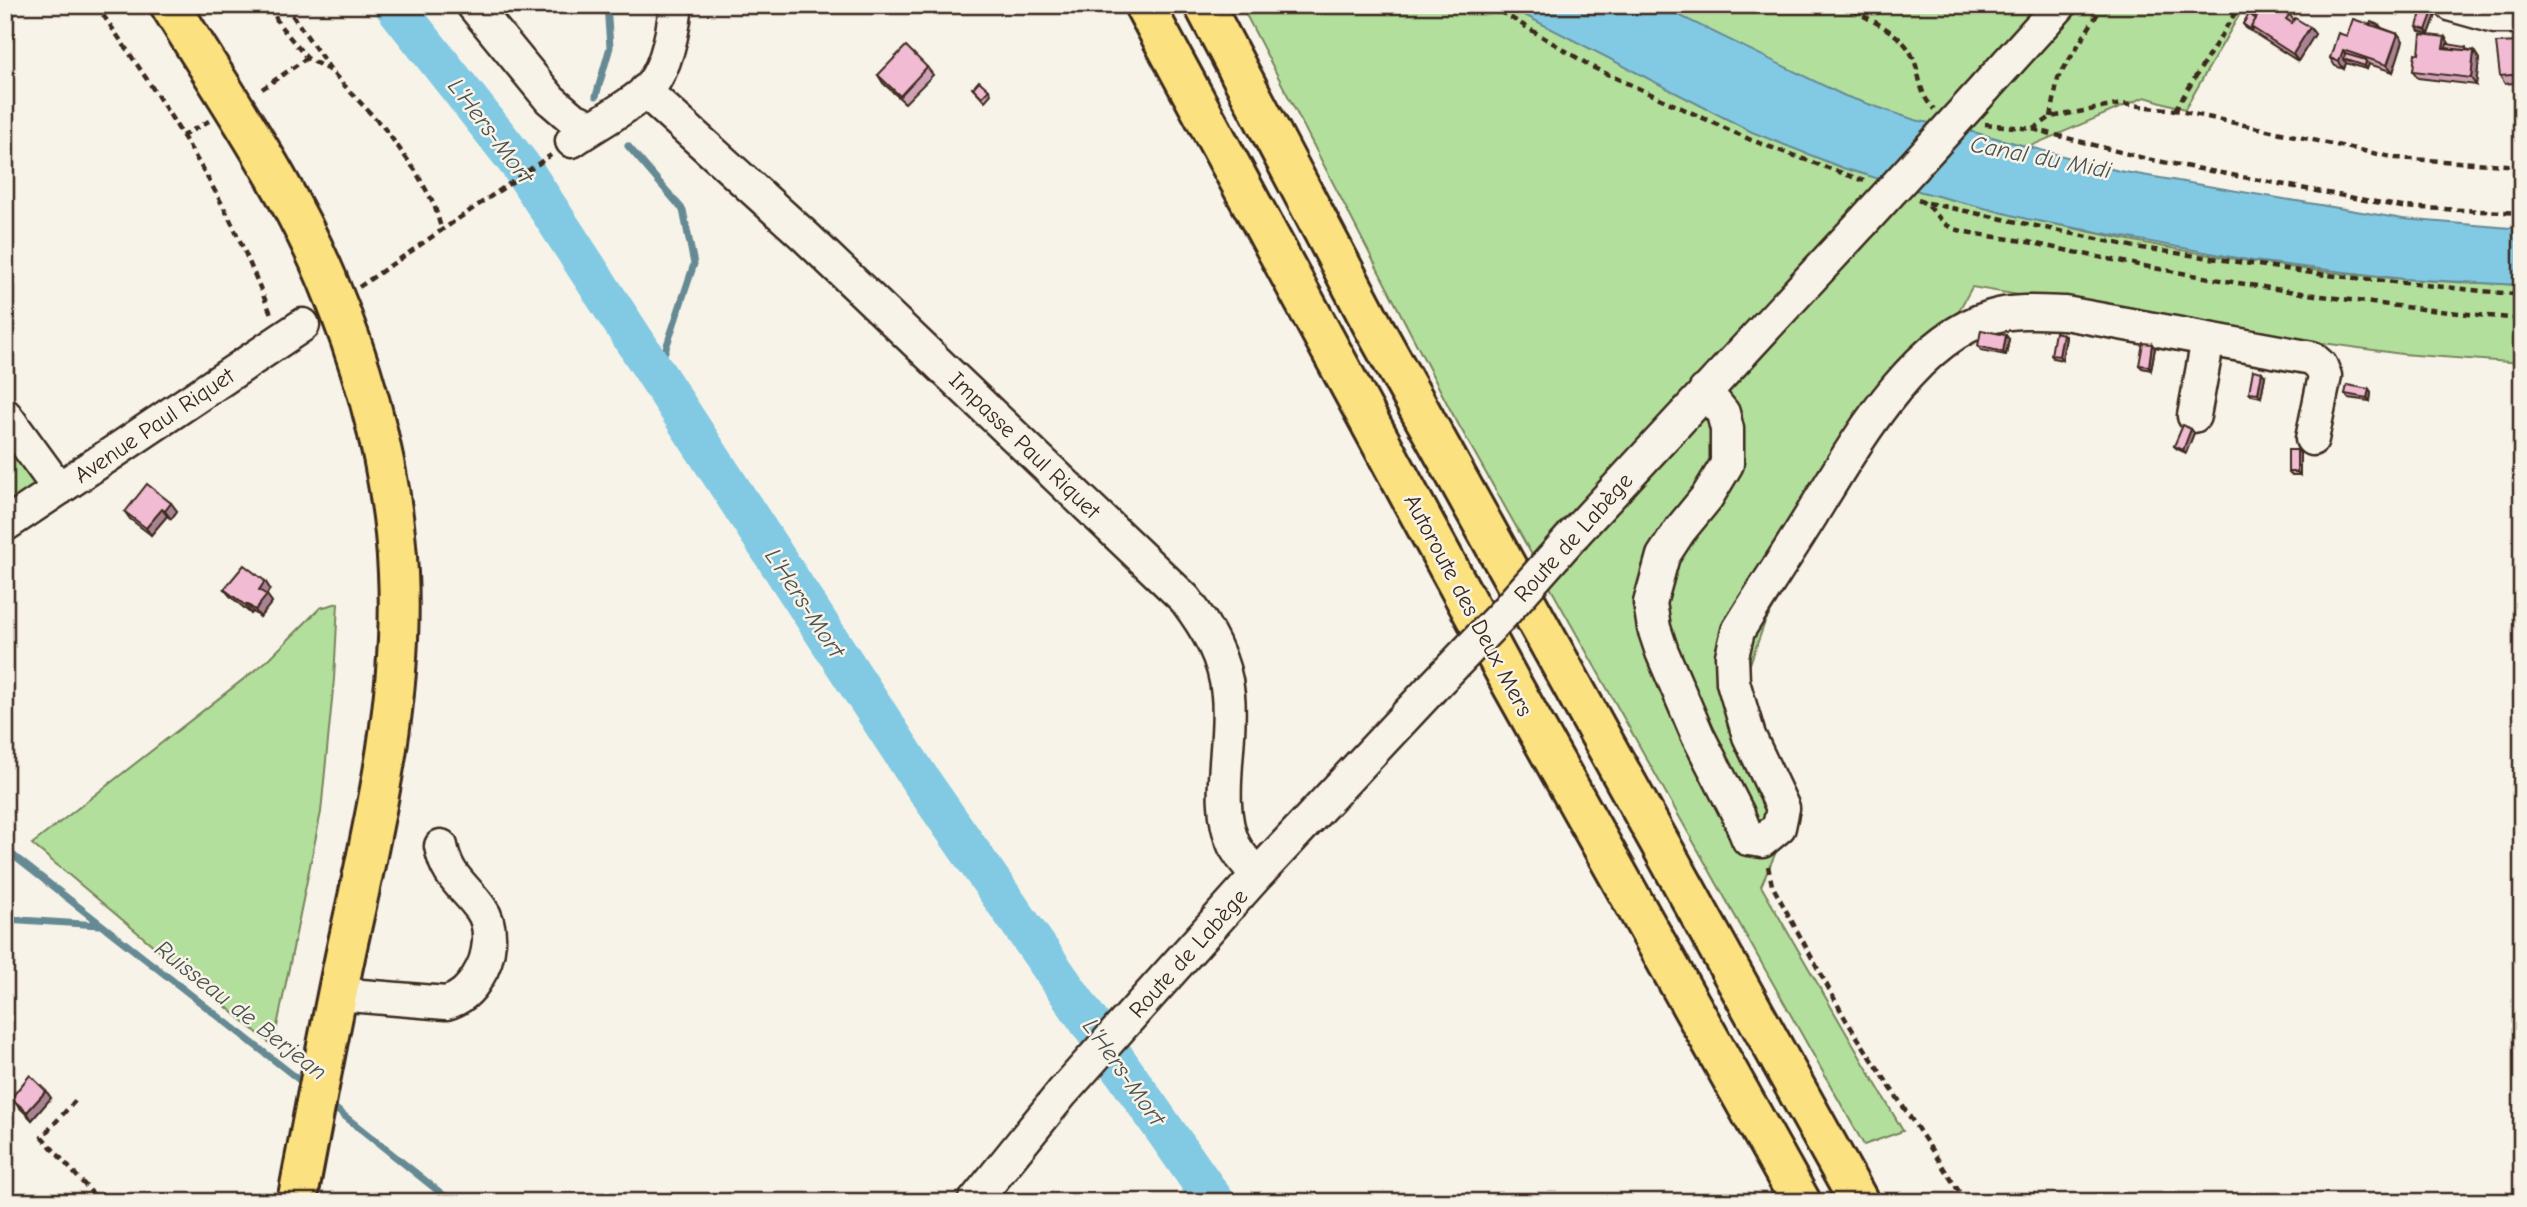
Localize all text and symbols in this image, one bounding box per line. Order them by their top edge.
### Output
water label: L'Hers-Mort [442,73,541,190]
water label: Canal du Midi [1968,130,2114,185]
street label: Avenue Paul Riquet [69,361,240,489]
street label: Impasse Paul Riquet [944,366,1107,525]
street label: Route de Labège [1508,467,1638,607]
street label: Autoroute des Deux Mers [1398,490,1539,721]
water label: L'Hers-Mort [759,543,852,664]
street label: Route de Labège [1123,883,1253,1023]
water label: Ruisseau de Berjean [149,934,333,1086]
water label: L'Hers-Mort [1077,1013,1172,1132]

